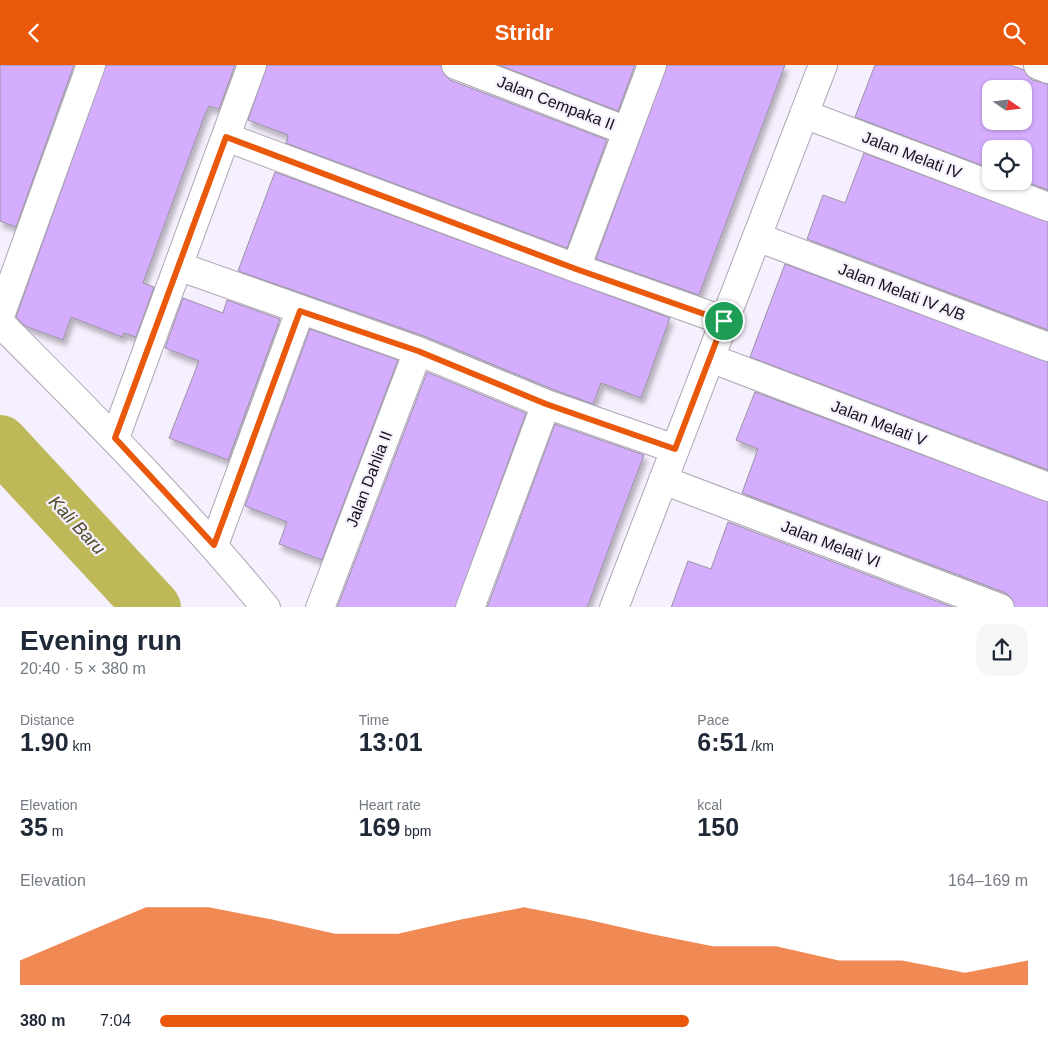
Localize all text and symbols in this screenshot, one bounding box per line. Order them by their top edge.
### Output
icon: back [20,19,48,47]
icon: search [1000,19,1028,47]
text: Stridr [495,20,553,45]
street label: Jalan Cempaka II [495,73,617,133]
north arrow [982,80,1032,130]
map controls [982,80,1032,190]
street label: Jalan Melati IV [860,128,964,182]
button: locate [982,140,1032,190]
street label: Jalan Melati IV A/B [836,260,968,324]
pin [703,300,745,342]
icon: arrive [710,307,738,335]
street label: Jalan Melati V [829,397,929,449]
street label: Jalan Dahlia II [343,429,395,529]
water label: Kali Baru [45,491,109,559]
street label: Jalan Melati VI [779,517,883,571]
button: share [976,624,1028,676]
text: Evening run [20,625,182,656]
text: 20:40 · 5 × 380 m [20,660,146,677]
text: Distance [20,712,74,728]
text: Time [359,712,389,728]
text: Pace [697,712,729,728]
text: 1.90 [20,728,69,756]
text: 13:01 [359,728,423,756]
text: 6:51 [697,728,747,756]
text: km [69,738,91,754]
text: /km [747,738,774,754]
text: Elevation [20,797,78,813]
text: Heart rate [359,797,421,813]
text: kcal [697,797,722,813]
text: 35 [20,813,48,841]
text: 169 [359,813,400,841]
text: 150 [697,813,739,841]
text: m [48,823,63,839]
text: bpm [400,823,432,839]
text: Elevation [20,872,86,889]
text: 164–169 m [948,872,1028,889]
text: 380 m [20,1012,65,1029]
text: 7:04 [100,1012,131,1029]

